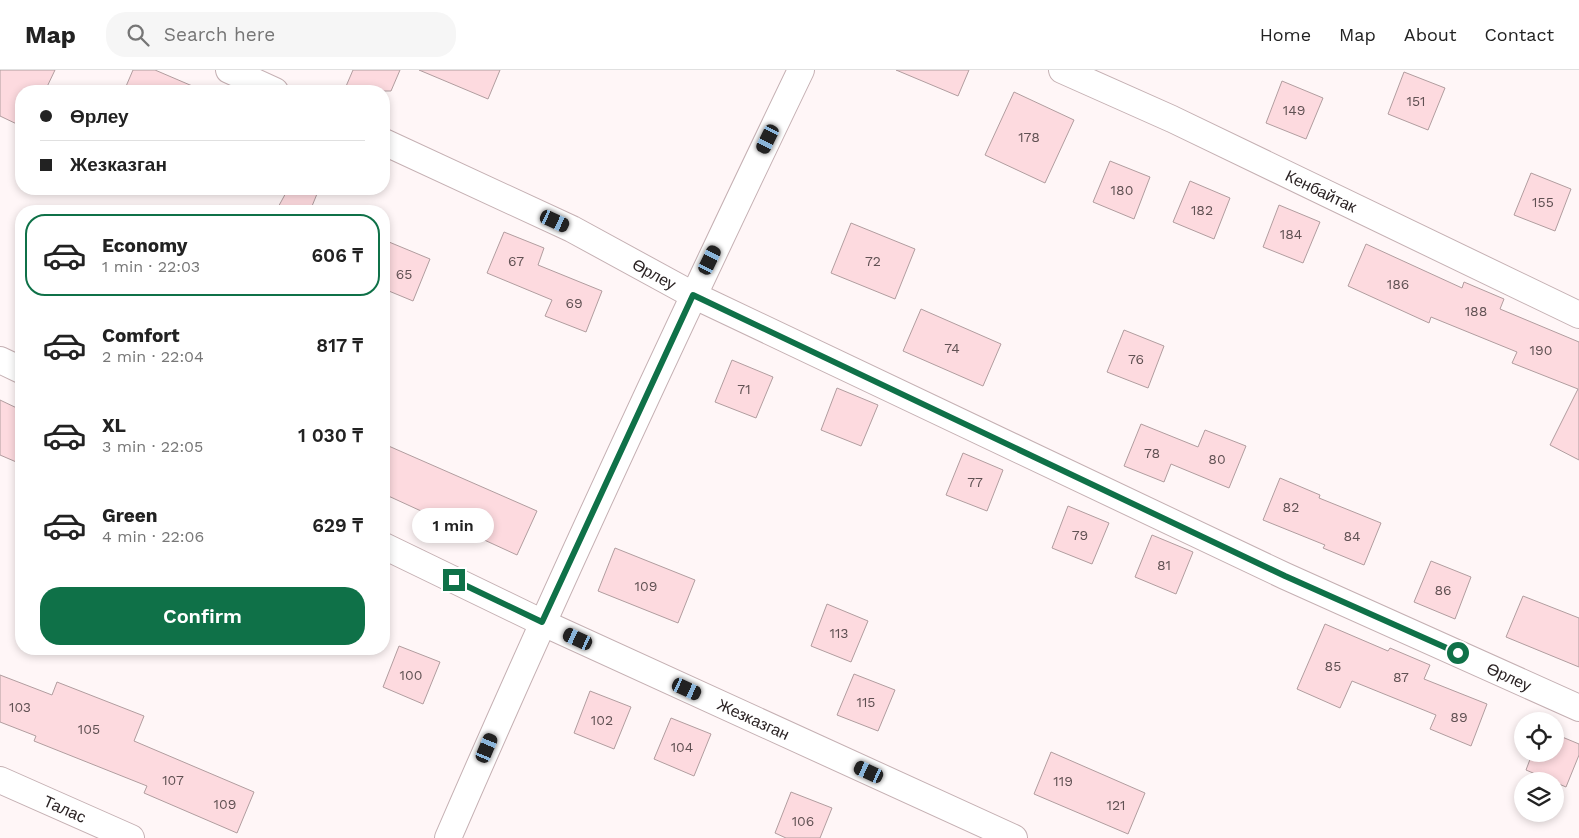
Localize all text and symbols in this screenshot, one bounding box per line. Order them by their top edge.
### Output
search box [106,12,456,57]
text: Map [25,21,76,49]
icon: search [124,21,152,49]
text: Search here [164,23,275,46]
text: Home [1260,24,1311,45]
text: Map [1339,24,1376,45]
text: About [1404,24,1456,45]
text: Contact [1484,24,1554,45]
house number: 151 [1406,93,1426,109]
house number: 149 [1283,102,1305,118]
text: Өрлеу [70,105,129,128]
car [754,122,781,156]
house number: 178 [1018,129,1040,145]
text: Жезказган [70,153,167,176]
street label: Кенбайтак [1282,166,1361,216]
house number: 180 [1111,182,1133,198]
house number: 155 [1532,194,1554,210]
house number: 182 [1191,202,1213,218]
car [538,208,571,234]
house number: 184 [1280,226,1302,242]
icon: car [42,233,87,278]
text: Economy [102,234,187,257]
car [696,243,723,277]
text: 606 ₸ [311,244,363,267]
house number: 67 [508,253,524,269]
house number: 72 [865,253,881,269]
street label: Өрлеу [629,254,680,294]
text: 1 min · 22:03 [102,257,200,276]
house number: 65 [396,266,412,282]
house number: 186 [1387,276,1409,292]
house number: 69 [565,295,583,311]
house number: 188 [1465,303,1487,319]
icon: car [42,323,87,368]
text: Comfort [102,324,180,347]
text: 817 ₸ [316,334,363,357]
house number: 74 [944,340,960,356]
house number: 190 [1530,342,1552,358]
text: 2 min · 22:04 [102,347,204,366]
house number: 76 [1128,351,1144,367]
house number: 71 [737,381,751,397]
icon: car [42,413,87,458]
text: XL [102,414,126,437]
text: 1 030 ₸ [298,424,363,447]
text: 3 min · 22:05 [102,437,203,456]
house number: 78 [1144,445,1160,461]
house number: 80 [1208,451,1226,467]
house number: 77 [967,474,983,490]
house number: 82 [1283,499,1299,515]
icon: car [42,503,87,548]
text: Green [102,504,158,527]
callout: 1 min [413,508,495,542]
text: 629 ₸ [312,514,363,537]
text: 1 min [432,516,474,535]
text: 4 min · 22:06 [102,527,204,546]
house number: 79 [1072,527,1088,543]
house number: 84 [1343,528,1361,544]
house number: 81 [1157,557,1171,573]
route end [443,569,465,591]
house number: 109 [635,578,657,594]
house number: 86 [1434,582,1452,598]
button: Confirm [40,587,365,645]
house number: 113 [829,625,849,641]
car [561,626,594,652]
route start [1447,642,1469,664]
house number: 85 [1325,658,1341,674]
street label: Өрлеу [1484,658,1534,695]
house number: 100 [400,667,422,683]
house number: 87 [1393,669,1409,685]
car [670,676,703,702]
street label: Жезказган [714,694,792,744]
house number: 115 [856,694,876,710]
house number: 103 [9,699,31,715]
house number: 89 [1450,709,1468,725]
house number: 102 [591,712,613,728]
map controls [1514,712,1564,822]
button: locate [1514,712,1564,762]
house number: 105 [78,721,100,737]
car [474,731,499,765]
house number: 104 [671,739,693,755]
car [852,759,885,785]
house number: 107 [162,772,184,788]
button: layers [1514,772,1564,822]
house number: 119 [1053,773,1073,789]
street label: Талас [41,791,89,826]
house number: 109 [214,796,236,812]
house number: 121 [1106,797,1126,813]
house number: 106 [792,813,814,829]

